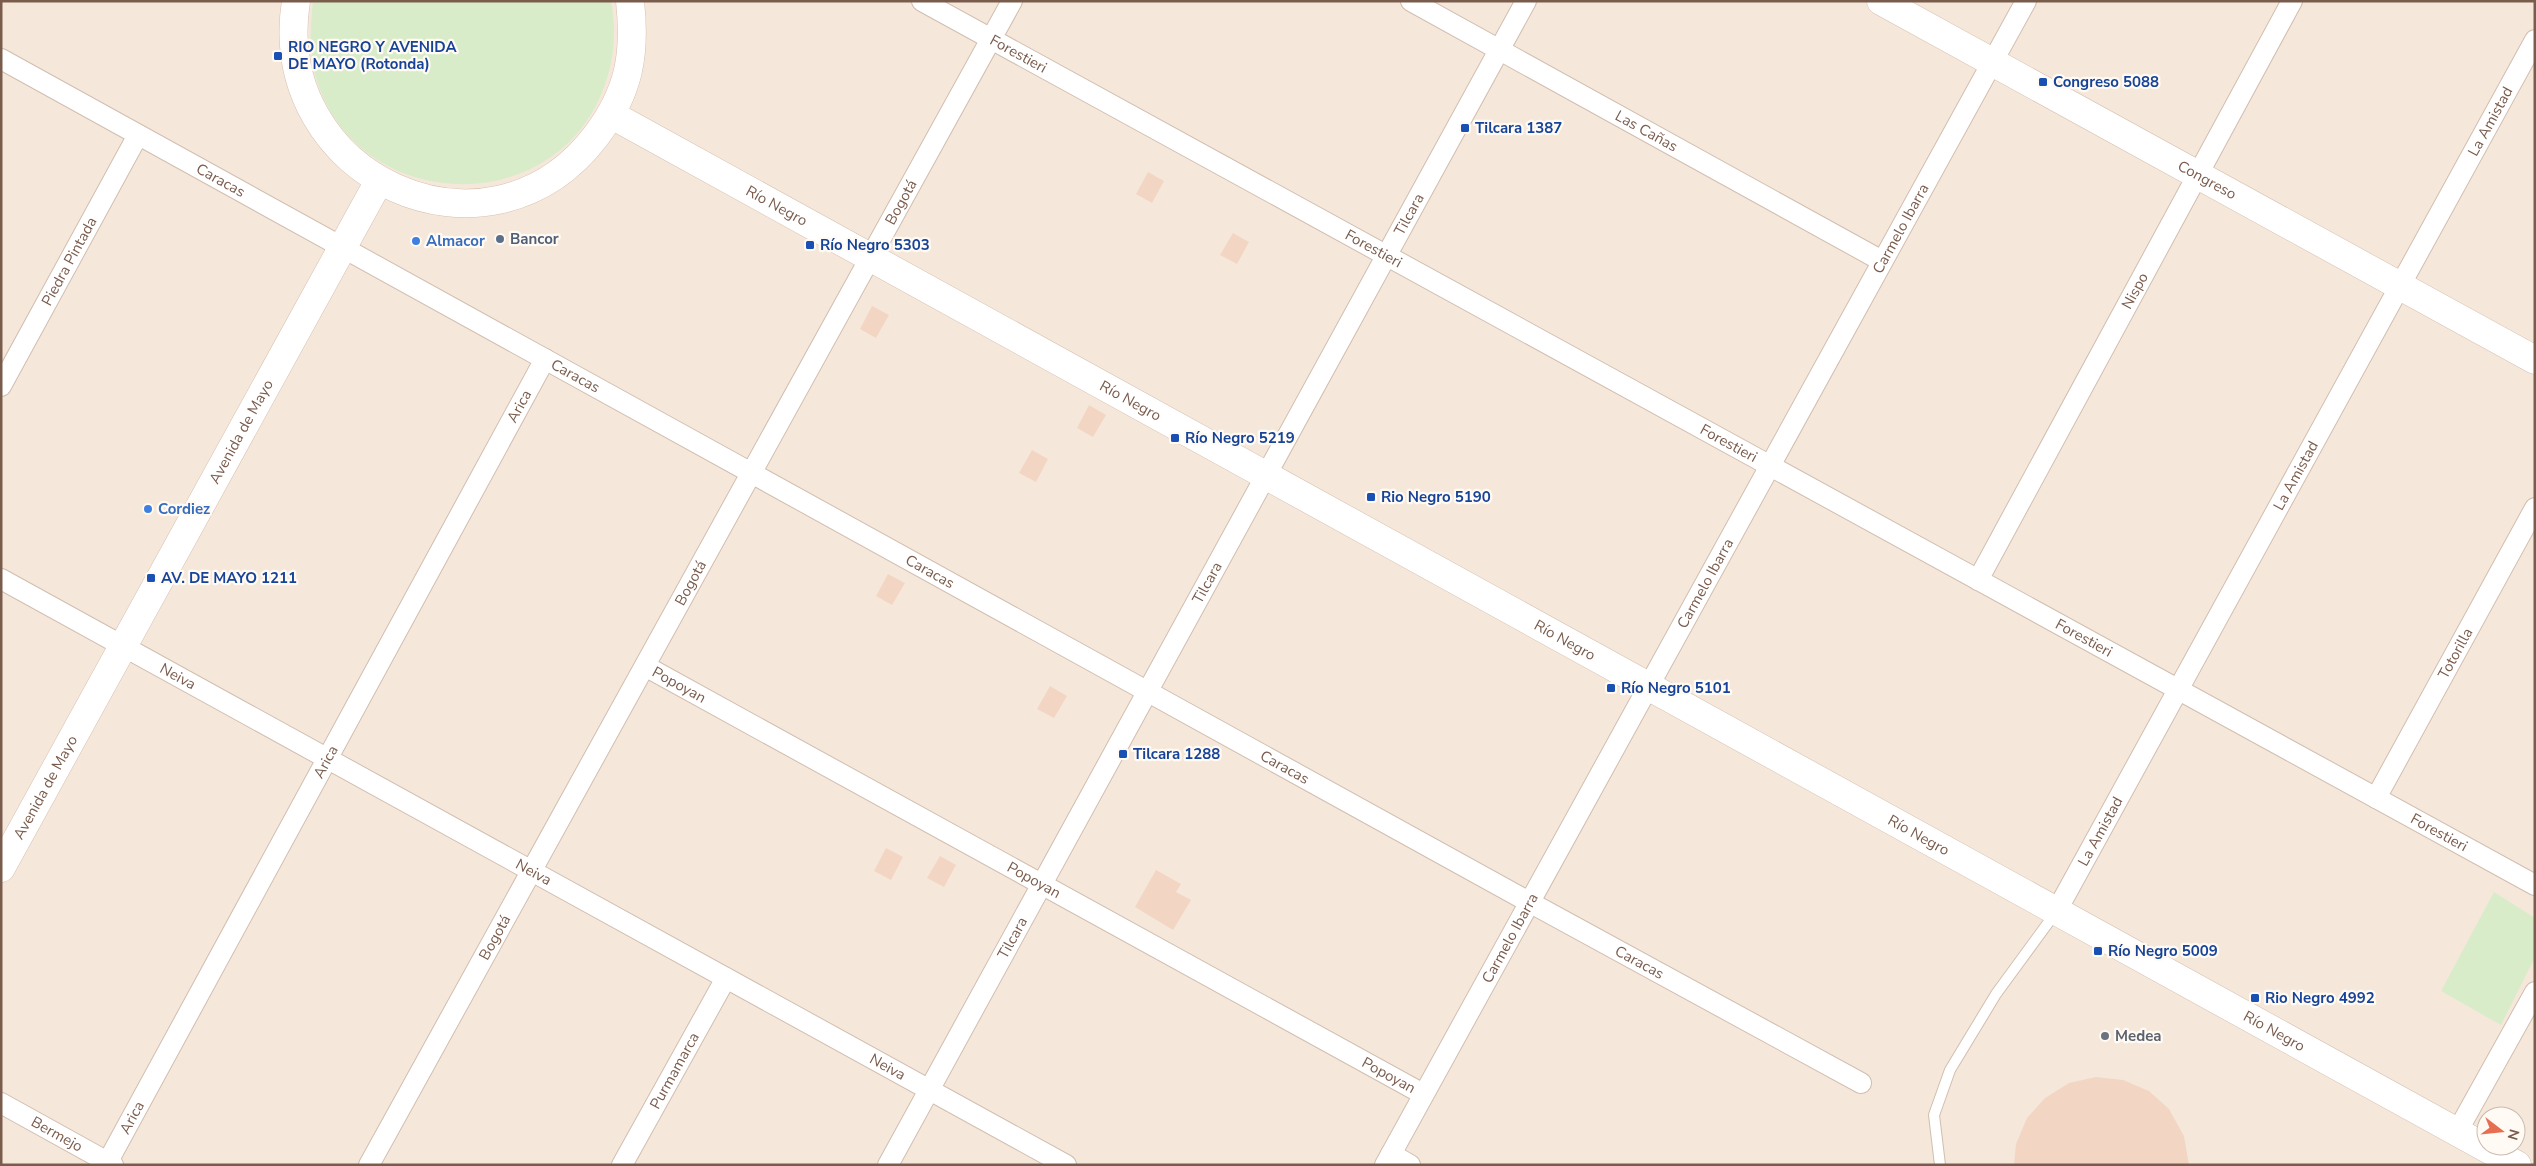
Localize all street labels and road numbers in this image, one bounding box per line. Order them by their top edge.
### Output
street label: Forestieri [986,30,1051,78]
street label: La Amistad [2463,83,2517,160]
street label: Las Cañas [1612,106,1681,156]
street label: Congreso [2174,156,2240,204]
street label: Caracas [193,159,249,202]
street label: Bogotá [880,176,921,228]
street label: Carmelo Ibarra [1868,180,1933,277]
street label: Río Negro [742,181,811,231]
street label: Tilcara [1389,190,1429,239]
street label: Piedra Pintada [37,213,101,309]
street label: Forestieri [1342,225,1406,272]
street label: Nispo [2117,269,2153,313]
street label: Caracas [547,354,603,397]
street label: Avenida de Mayo [204,376,278,487]
street label: Río Negro [1096,376,1165,426]
street label: Arica [502,386,536,426]
street label: Forestieri [1697,419,1761,467]
street label: La Amistad [2269,437,2323,514]
street label: Carmelo Ibarra [1672,535,1738,632]
street label: Caracas [902,550,958,593]
street label: Bogotá [670,557,711,609]
street label: Tilcara [1188,558,1227,607]
street label: Forestieri [2052,614,2116,662]
street label: Río Negro [1531,615,1599,665]
street label: Totorilla [2433,624,2477,682]
street label: Neiva [156,658,199,694]
street label: Popoyan [649,662,710,708]
street label: Avenida de Mayo [9,732,82,843]
street label: Arica [308,742,343,782]
street label: Caracas [1257,746,1313,789]
street label: La Amistad [2073,793,2127,870]
street label: Forestieri [2407,809,2471,856]
street label: Río Negro [1884,810,1953,860]
street label: Neiva [512,854,555,890]
street label: Popoyan [1004,857,1064,903]
street label: Carmelo Ibarra [1477,890,1543,987]
street label: Bogotá [474,911,515,964]
street label: Tilcara [993,913,1032,962]
street label: Caracas [1611,941,1668,984]
street label: Río Negro [2240,1006,2309,1056]
street label: Purmamarca [645,1029,704,1113]
street label: Neiva [866,1049,909,1085]
street label: Popoyan [1358,1052,1419,1098]
street label: Arica [115,1098,149,1138]
street label: Bermejo [28,1112,86,1156]

